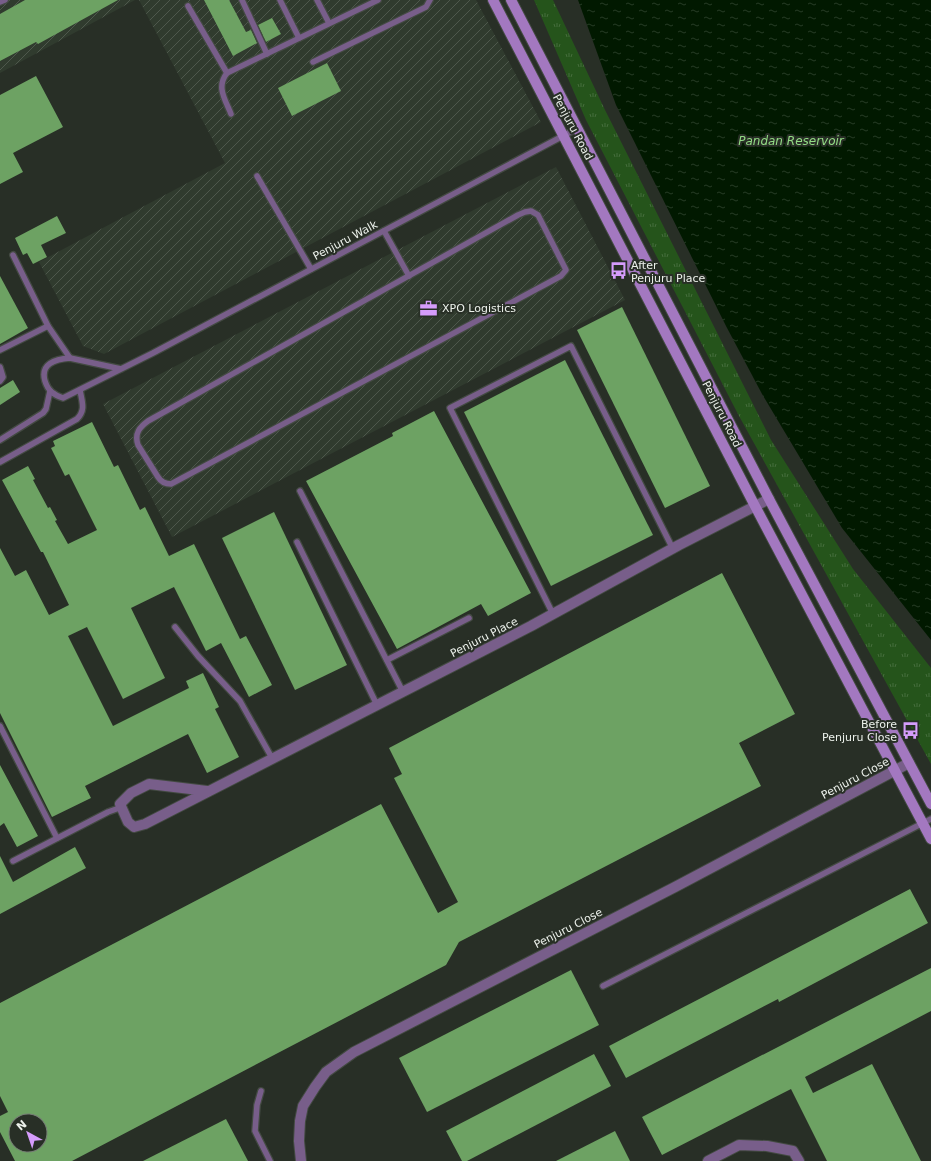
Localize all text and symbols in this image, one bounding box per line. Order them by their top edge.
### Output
street label: Penjuru Road [550,92,595,162]
water label: Pandan Reservoir [738,134,845,148]
street label: Penjuru Walk [311,218,380,263]
place label: After Penjuru Place [631,259,705,285]
bus stop icon: After Penjuru Place [608,261,628,281]
office icon: XPO Logistics [419,298,439,318]
place label: XPO Logistics [442,302,516,315]
street label: Penjuru Road [699,379,744,450]
street label: Penjuru Place [448,615,520,660]
place label: Before Penjuru Close [822,718,897,744]
bus stop icon: Before Penjuru Close [900,720,920,740]
street label: Penjuru Close [819,755,892,802]
street label: Penjuru Close [532,906,605,951]
north arrow [8,1113,48,1153]
text: N [14,1118,30,1134]

